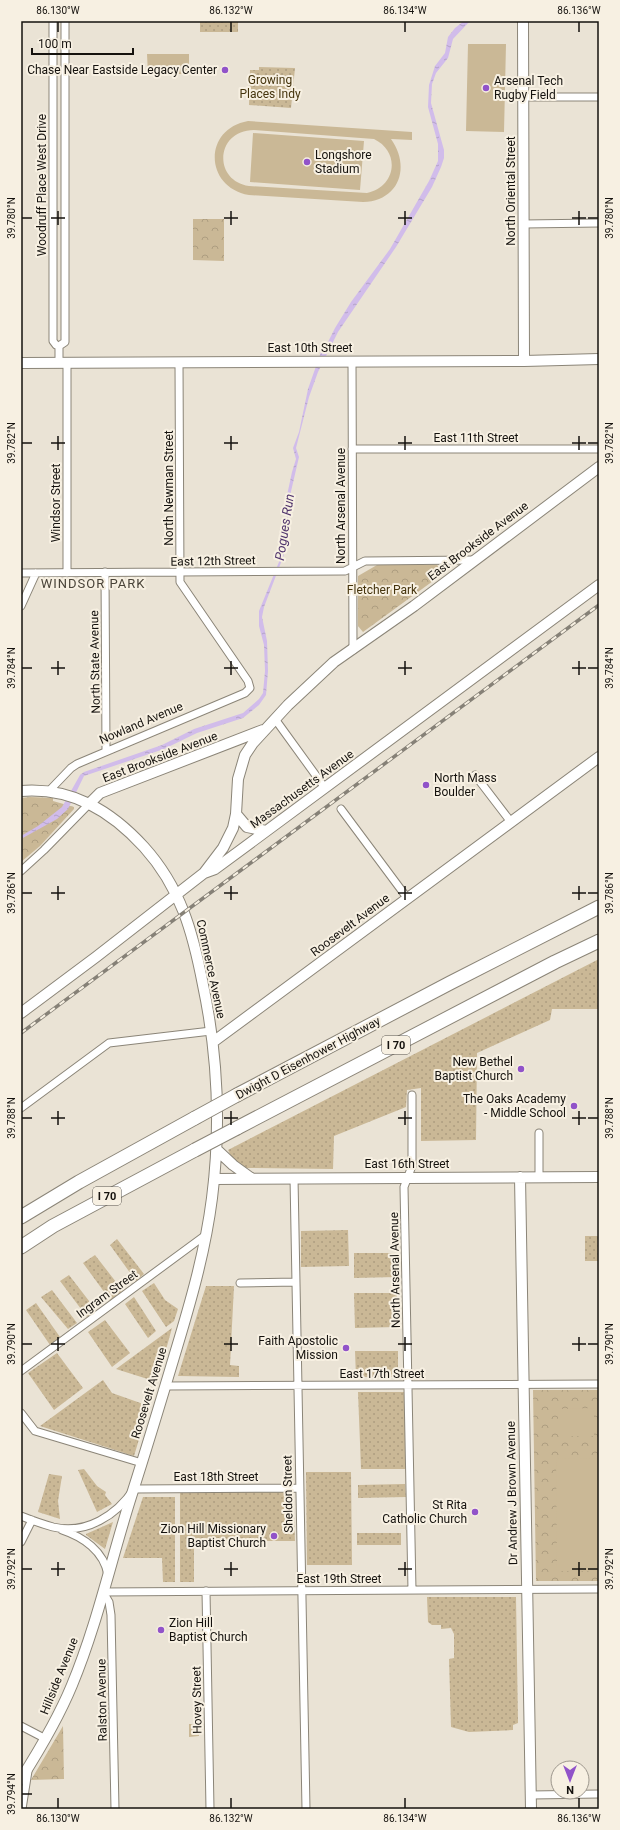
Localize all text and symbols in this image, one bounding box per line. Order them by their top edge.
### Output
text: 86.130°W [36,5,80,16]
text: 86.132°W [209,5,253,16]
text: 86.134°W [383,5,427,16]
text: 86.136°W [557,5,601,16]
scale bar [32,30,133,56]
text: 100 m [38,37,72,51]
place label: Chase Near Eastside Legacy Center [27,63,217,77]
marker: Chase Near Eastside Legacy Center [220,65,230,75]
park label: Growing Places Indy [239,73,301,101]
place label: Arsenal Tech Rugby Field [494,74,563,102]
marker: Arsenal Tech Rugby Field [481,83,491,93]
street label: Woodruff Place West Drive [35,114,49,256]
street label: North Oriental Street [504,136,518,246]
place label: Longshore Stadium [315,148,372,176]
marker: Longshore Stadium [302,157,312,167]
text: 39.780°N [6,197,17,239]
text: 39.780°N [604,197,615,239]
street label: East 10th Street [267,341,353,355]
text: 39.782°N [6,422,17,464]
text: 39.782°N [604,422,615,464]
street label: North Newman Street [162,430,176,546]
street label: East 11th Street [433,431,519,445]
street label: North Arsenal Avenue [334,448,348,564]
street label: Windsor Street [49,464,63,542]
water label: Pogues Run [272,493,297,561]
street label: East Brookside Avenue [425,499,531,583]
street label: East 12th Street [170,553,256,569]
district label: WINDSOR PARK [41,576,145,591]
park label: Fletcher Park [347,583,418,597]
street label: North State Avenue [87,610,103,714]
text: 39.784°N [6,647,17,689]
text: 39.784°N [604,647,615,689]
street label: Nowland Avenue [97,699,185,747]
street label: East Brookside Avenue [100,729,220,785]
street label: Massachusetts Avenue [248,747,356,831]
place label: North Mass Boulder [434,771,497,799]
marker: North Mass Boulder [421,780,431,790]
text: 39.786°N [6,872,17,914]
text: 39.786°N [604,872,615,914]
street label: Roosevelt Avenue [308,891,392,959]
street label: Commerce Avenue [194,918,228,1020]
street label: Dwight D Eisenhower Highway [233,1014,383,1102]
road number: I 70 [382,1036,410,1054]
place label: New Bethel Baptist Church [434,1055,513,1083]
marker: New Bethel Baptist Church [516,1064,526,1074]
place label: The Oaks Academy - Middle School [463,1092,566,1120]
text: 39.788°N [6,1097,17,1139]
text: 39.788°N [604,1097,615,1139]
marker: The Oaks Academy - Middle School [569,1101,579,1111]
street label: East 16th Street [364,1157,450,1171]
road number: I 70 [93,1187,121,1205]
street label: North Arsenal Avenue [387,1212,403,1328]
street label: Ingram Street [74,1267,140,1321]
text: 39.790°N [6,1323,17,1365]
text: 39.790°N [604,1323,615,1365]
place label: Faith Apostolic Mission [258,1334,338,1362]
marker: Faith Apostolic Mission [341,1343,351,1353]
street label: Roosevelt Avenue [128,1346,170,1440]
street label: East 17th Street [339,1367,425,1381]
street label: Dr Andrew J Brown Avenue [504,1421,520,1565]
street label: Sheldon Street [280,1455,296,1533]
street label: East 18th Street [173,1470,259,1484]
place label: St Rita Catholic Church [382,1498,467,1526]
marker: St Rita Catholic Church [470,1507,480,1517]
place label: Zion Hill Missionary Baptist Church [161,1522,266,1550]
marker: Zion Hill Missionary Baptist Church [269,1531,279,1541]
text: 39.792°N [6,1548,17,1590]
text: 39.792°N [604,1548,615,1590]
street label: East 19th Street [296,1572,382,1586]
place label: Zion Hill Baptist Church [169,1616,248,1644]
marker: Zion Hill Baptist Church [156,1625,166,1635]
street label: Hillside Avenue [37,1635,81,1717]
street label: Ralston Avenue [94,1659,110,1741]
street label: Hovey Street [189,1666,205,1734]
north arrow [550,1760,590,1800]
text: 39.794°N [6,1773,17,1815]
text: N [566,1783,574,1796]
text: 86.130°W [36,1813,80,1824]
text: 86.132°W [209,1813,253,1824]
text: 86.134°W [383,1813,427,1824]
text: 86.136°W [557,1813,601,1824]

